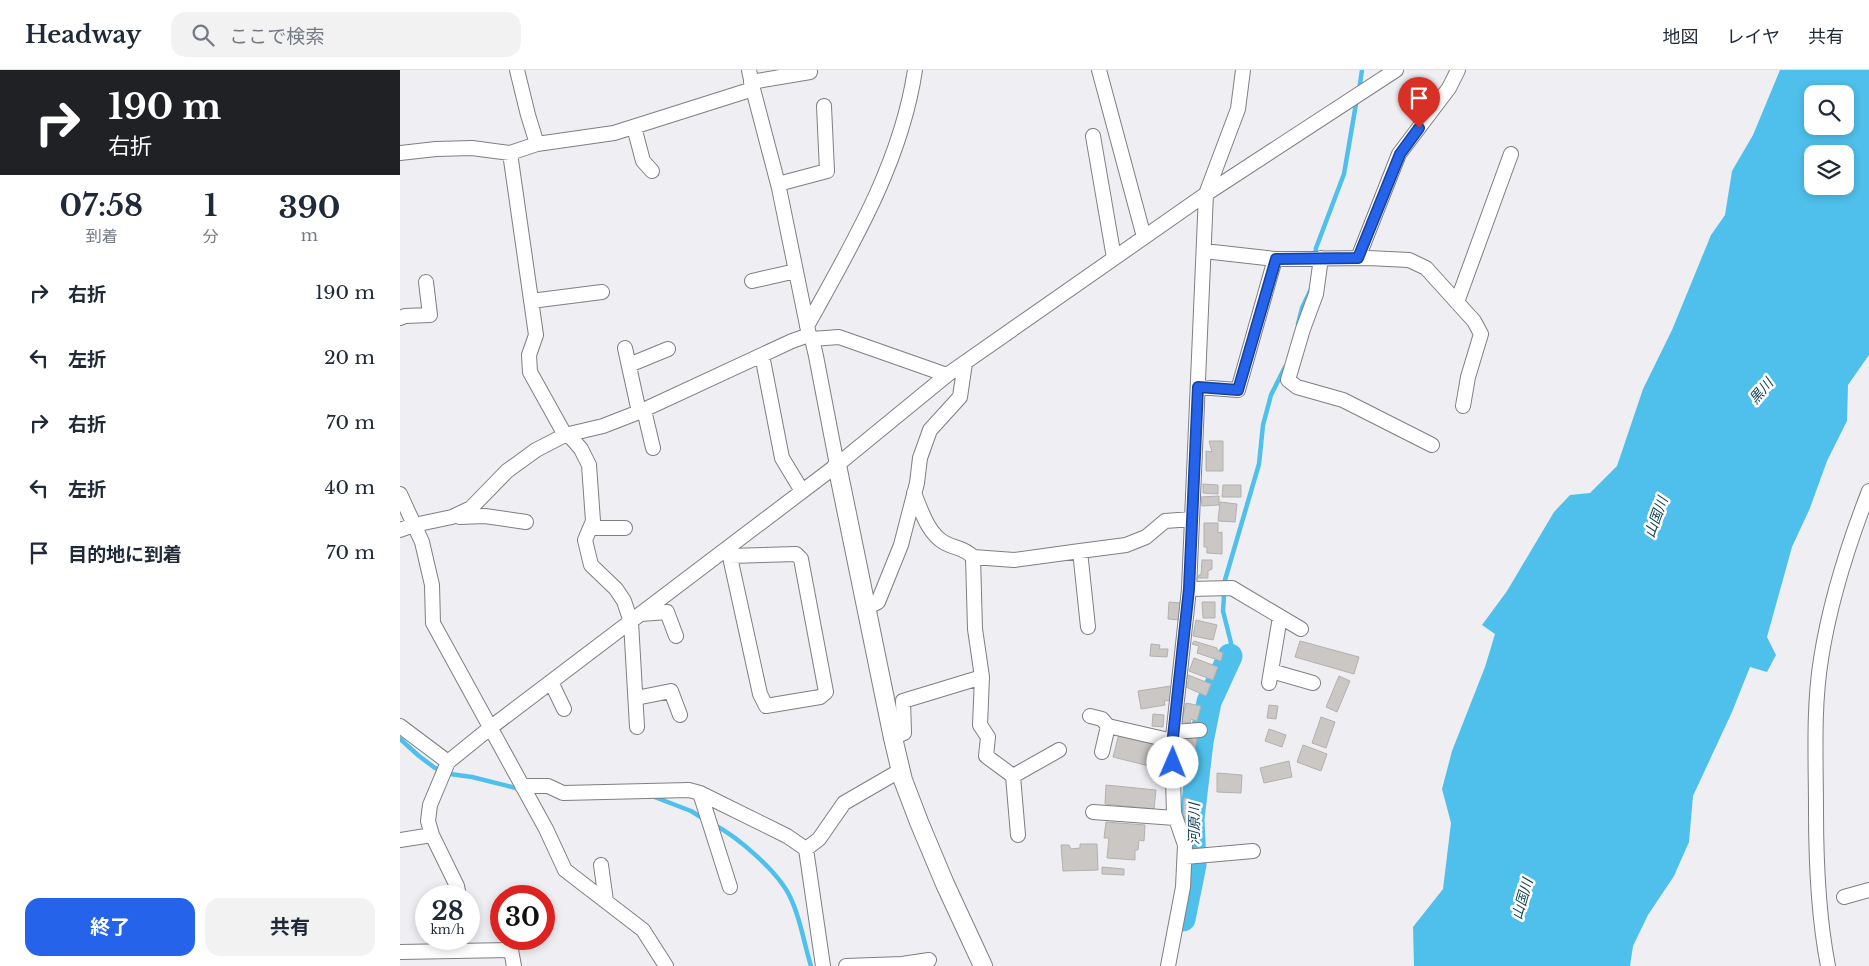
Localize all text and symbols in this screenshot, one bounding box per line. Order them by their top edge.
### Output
search box [171,12,521,57]
text: Headway [25,20,141,49]
icon: search [189,21,217,49]
text: ここで検索 [229,25,324,48]
text: 地図 [1663,26,1699,48]
text: レイヤ [1727,26,1780,48]
text: 共有 [1808,26,1844,48]
pin [1398,77,1440,128]
icon: arrive [1405,84,1433,112]
text: 190 m [108,85,221,128]
map controls [1804,85,1854,195]
button: search [1804,85,1854,135]
icon: right [25,90,90,155]
text: 右折 [108,133,152,160]
button: layers [1804,145,1854,195]
text: 07:58 [60,187,143,224]
text: 1 [204,187,217,224]
text: 390 [278,189,340,226]
text: m [301,225,318,245]
text: 到着 [85,226,117,246]
text: 分 [203,226,219,246]
icon: right [25,279,53,307]
text: 190 m [315,281,375,304]
text: 右折 [68,283,106,306]
icon: left [25,344,53,372]
text: 20 m [324,346,375,369]
text: 左折 [68,348,106,371]
water label: 黒川 [1745,373,1778,408]
icon: right [25,409,53,437]
text: 70 m [326,411,375,434]
text: 右折 [68,413,106,436]
icon: left [25,474,53,502]
text: 40 m [324,476,375,499]
text: 左折 [68,478,106,501]
water label: 山国川 [1640,492,1672,540]
icon: arrive [25,539,53,567]
text: 70 m [326,541,375,564]
text: 目的地に到着 [68,543,182,566]
position arrow [1146,736,1198,788]
water label: 河原川 [1185,801,1203,845]
water label: 山国川 [1508,874,1537,922]
speed limit sign: 30 [490,885,555,950]
text: 28 [431,896,464,927]
button: 終了 [25,898,195,956]
button: 共有 [205,898,375,956]
text: km/h [430,922,465,937]

